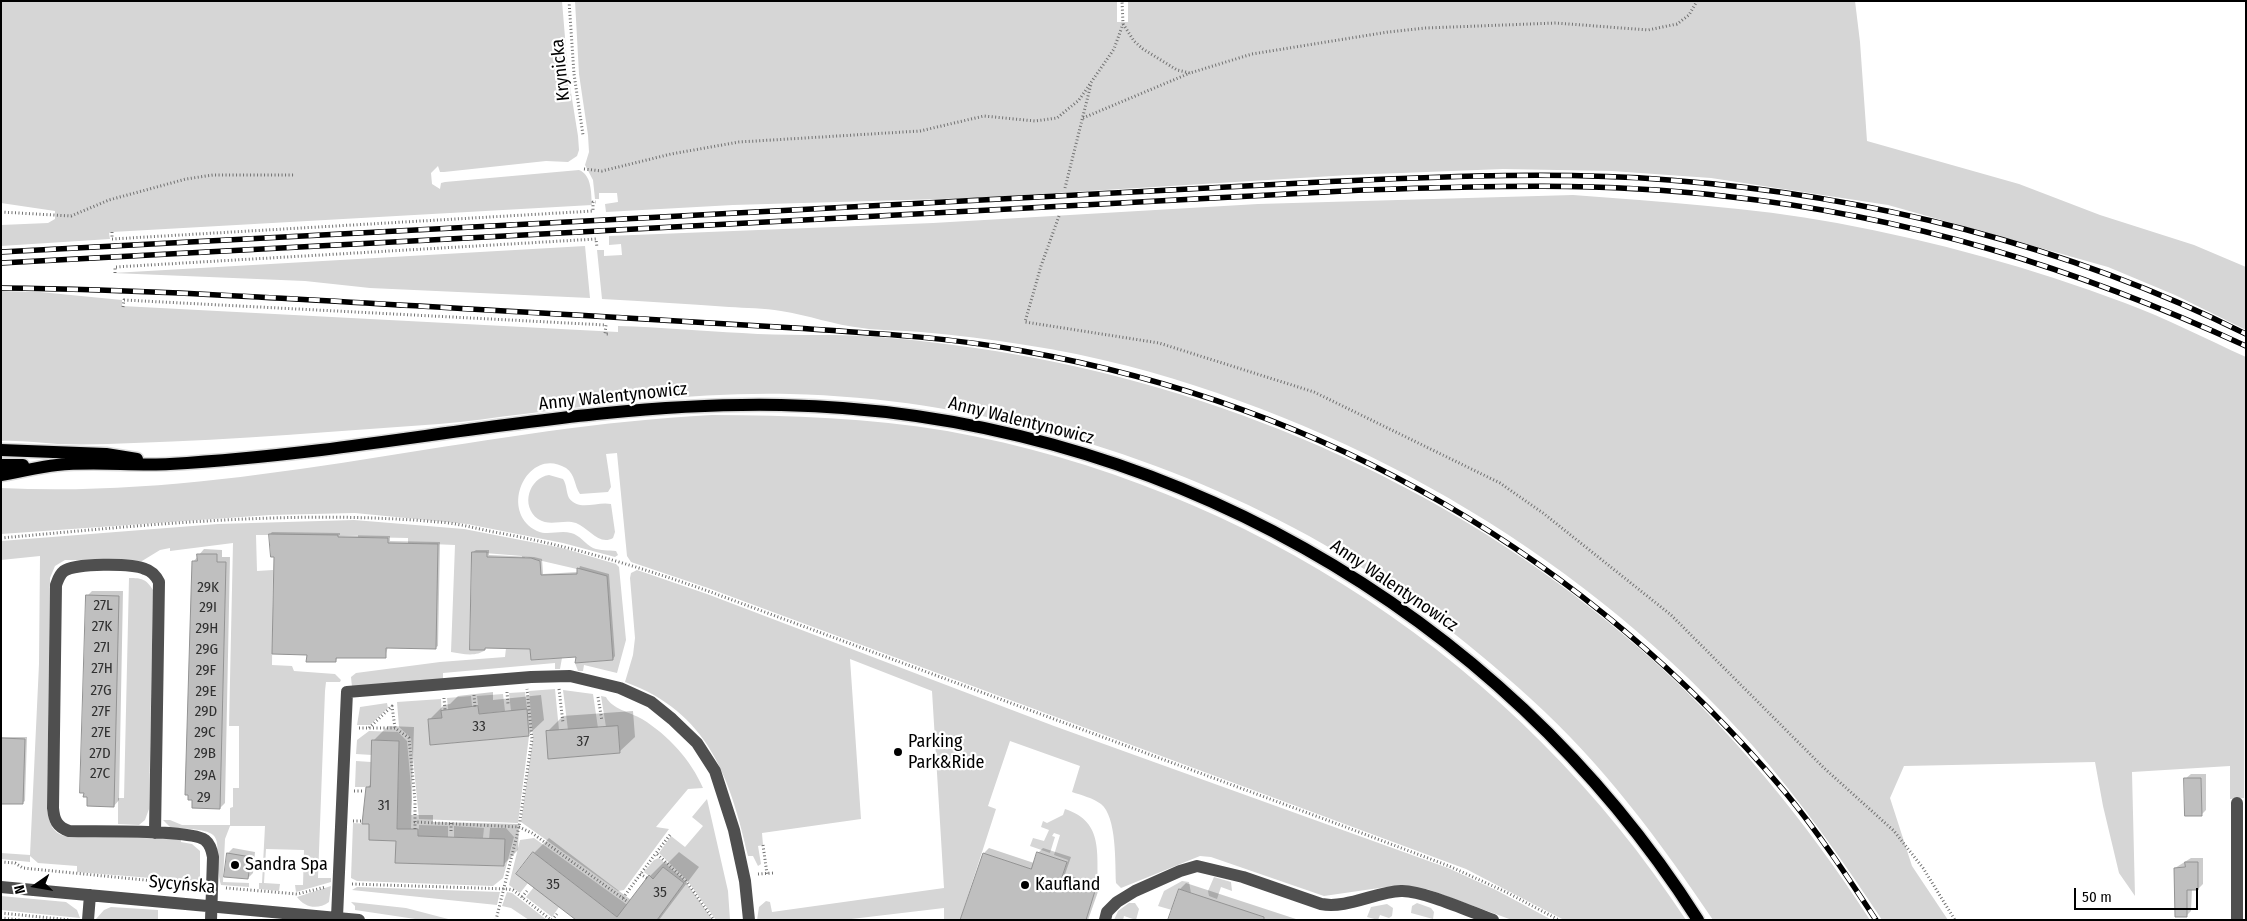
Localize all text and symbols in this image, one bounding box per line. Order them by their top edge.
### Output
street label: Krynicka [547,38,575,102]
street label: Anny Walentynowicz [538,378,688,416]
street label: Anny Walentynowicz [946,392,1096,450]
street label: Anny Walentynowicz [1326,535,1462,637]
house number: 29K [197,579,219,597]
house number: 27L [93,597,113,615]
house number: 29I [199,599,217,617]
house number: 27K [92,618,112,636]
house number: 29H [196,620,218,638]
house number: 27I [94,639,110,657]
house number: 29G [196,641,218,659]
house number: 27H [91,660,113,678]
house number: 29F [196,662,216,680]
house number: 27G [90,682,112,700]
house number: 29E [196,683,216,701]
house number: 27F [91,703,111,721]
house number: 29D [195,703,217,721]
house number: 33 [472,718,486,736]
house number: 27E [91,724,111,742]
house number: 29C [194,724,216,742]
place label: Parking Park&Ride [908,731,984,774]
house number: 37 [577,733,589,751]
house number: 27D [89,745,111,763]
house number: 29B [194,745,216,763]
marker: Parking Park&Ride [892,746,904,758]
house number: 27C [90,765,110,783]
house number: 29A [194,767,216,785]
house number: 29 [197,789,211,807]
house number: 31 [378,797,390,815]
place label: Sandra Spa [245,854,328,876]
marker: Sandra Spa [229,859,241,871]
north arrow [10,861,60,911]
street label: Sycyńska [148,871,216,899]
place label: Kaufland [1035,874,1100,896]
house number: 35 [546,876,560,894]
scale bar [2077,878,2201,910]
marker: Kaufland [1019,879,1031,891]
text: N [11,883,29,895]
house number: 35 [653,884,667,902]
text: 50 m [2082,888,2112,906]

